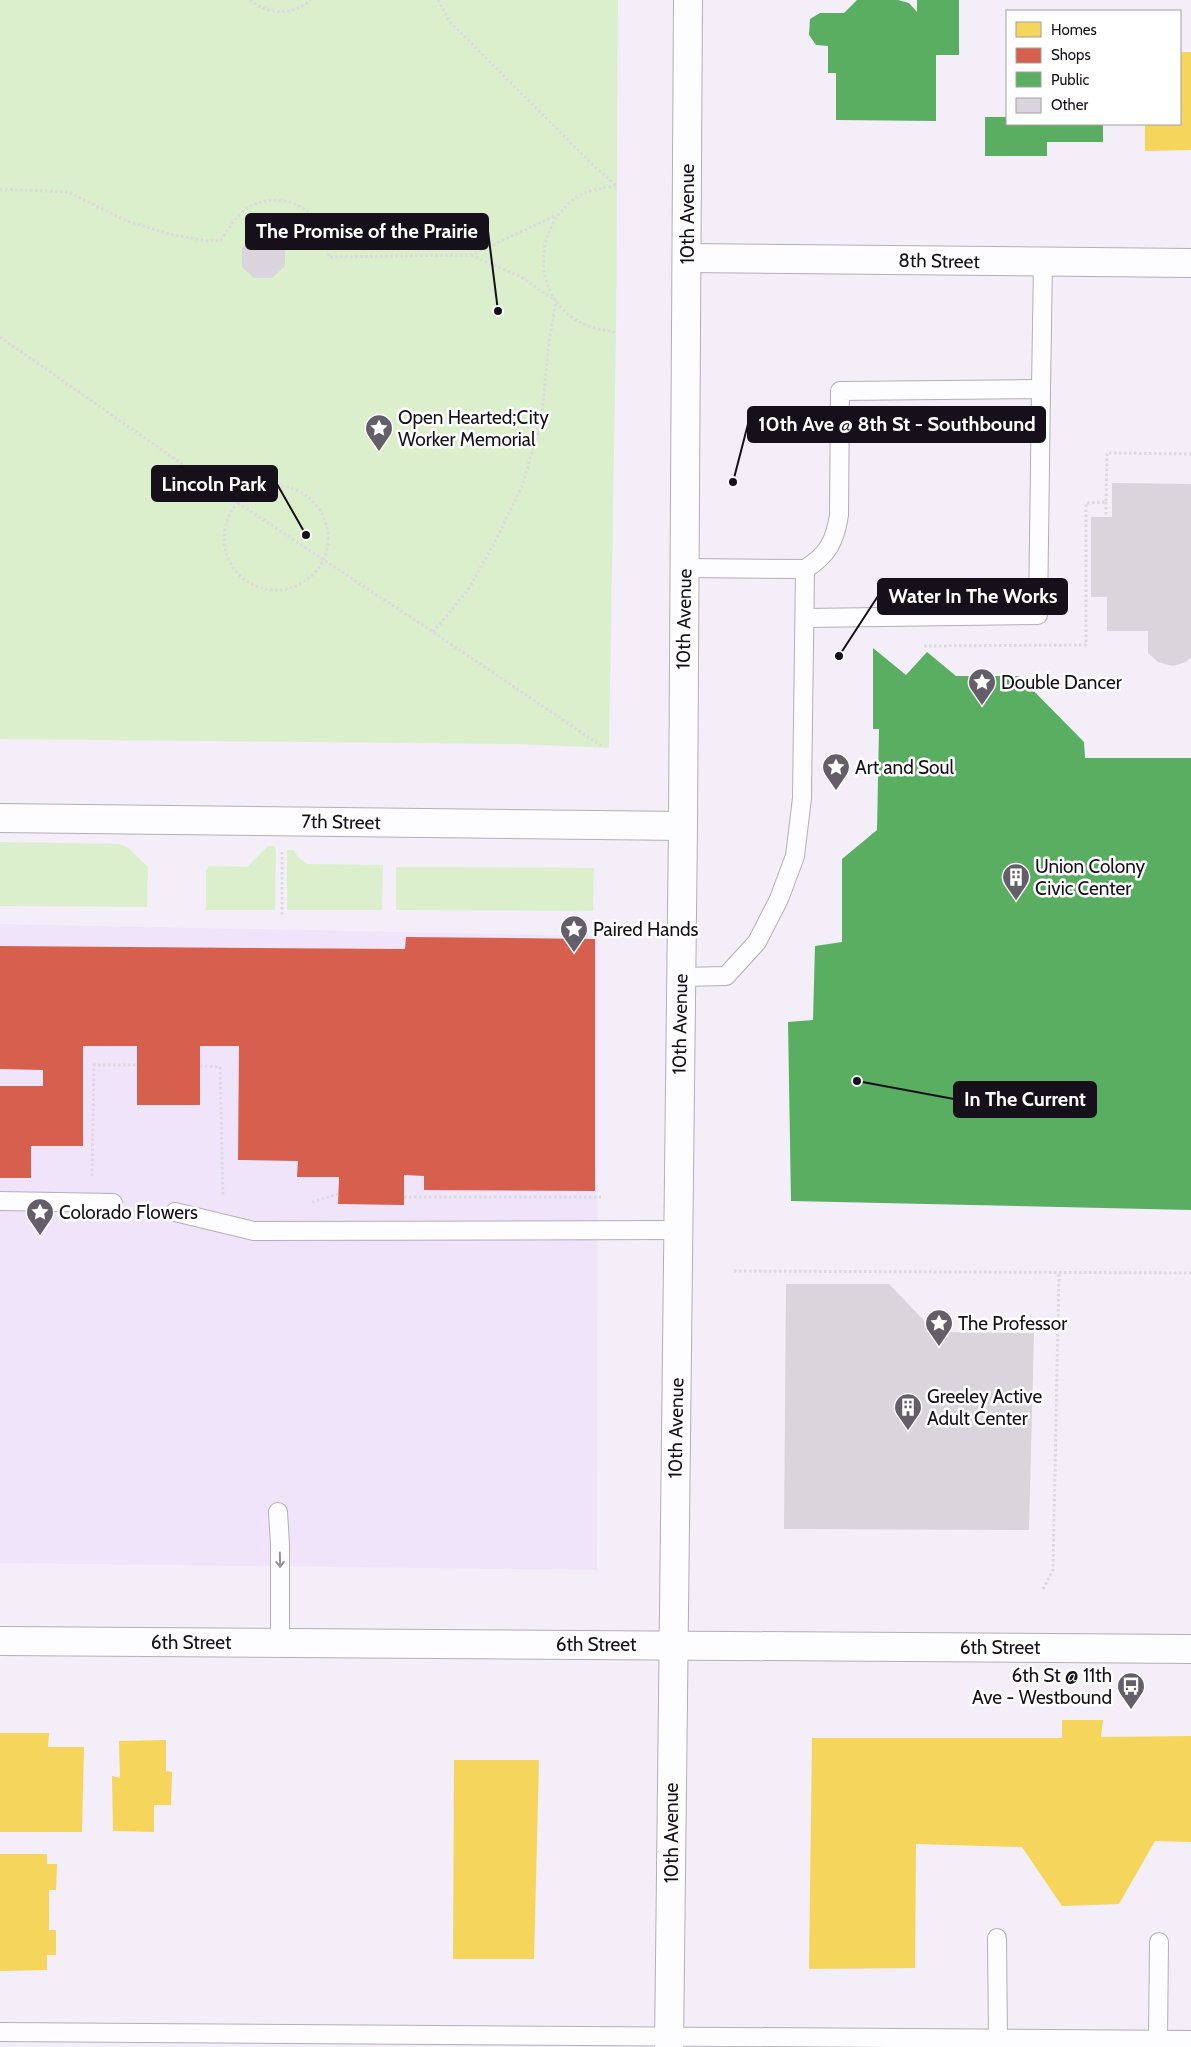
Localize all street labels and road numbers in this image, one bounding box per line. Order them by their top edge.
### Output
street label: 10th Avenue [676,163,699,264]
street label: 8th Street [898,249,980,273]
street label: 10th Avenue [672,568,696,670]
street label: 7th Street [301,810,381,834]
street label: 10th Avenue [668,973,692,1075]
street label: 10th Avenue [664,1377,688,1479]
street label: 6th Street [151,1631,232,1654]
street label: 6th Street [556,1633,637,1656]
street label: 6th Street [960,1636,1041,1659]
street label: 10th Avenue [660,1782,683,1883]

